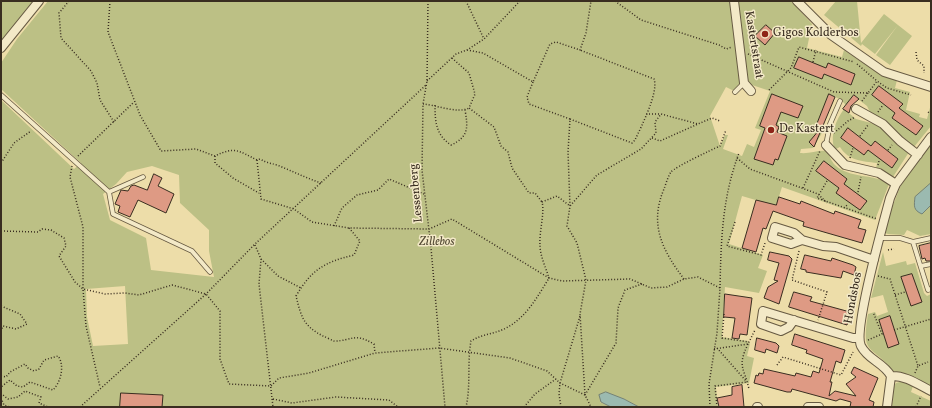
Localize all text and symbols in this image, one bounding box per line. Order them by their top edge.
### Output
street label: Kastertstraat [741,10,765,80]
place label: Gigos Kolderbos [773,27,859,41]
marker: Gigos Kolderbos [760,29,770,39]
place label: De Kastert [779,123,834,137]
marker: De Kastert [766,125,776,135]
street label: Lessenberg [407,163,427,223]
park label: Zillebos [419,236,455,250]
street label: Hondsbos [842,271,866,325]

